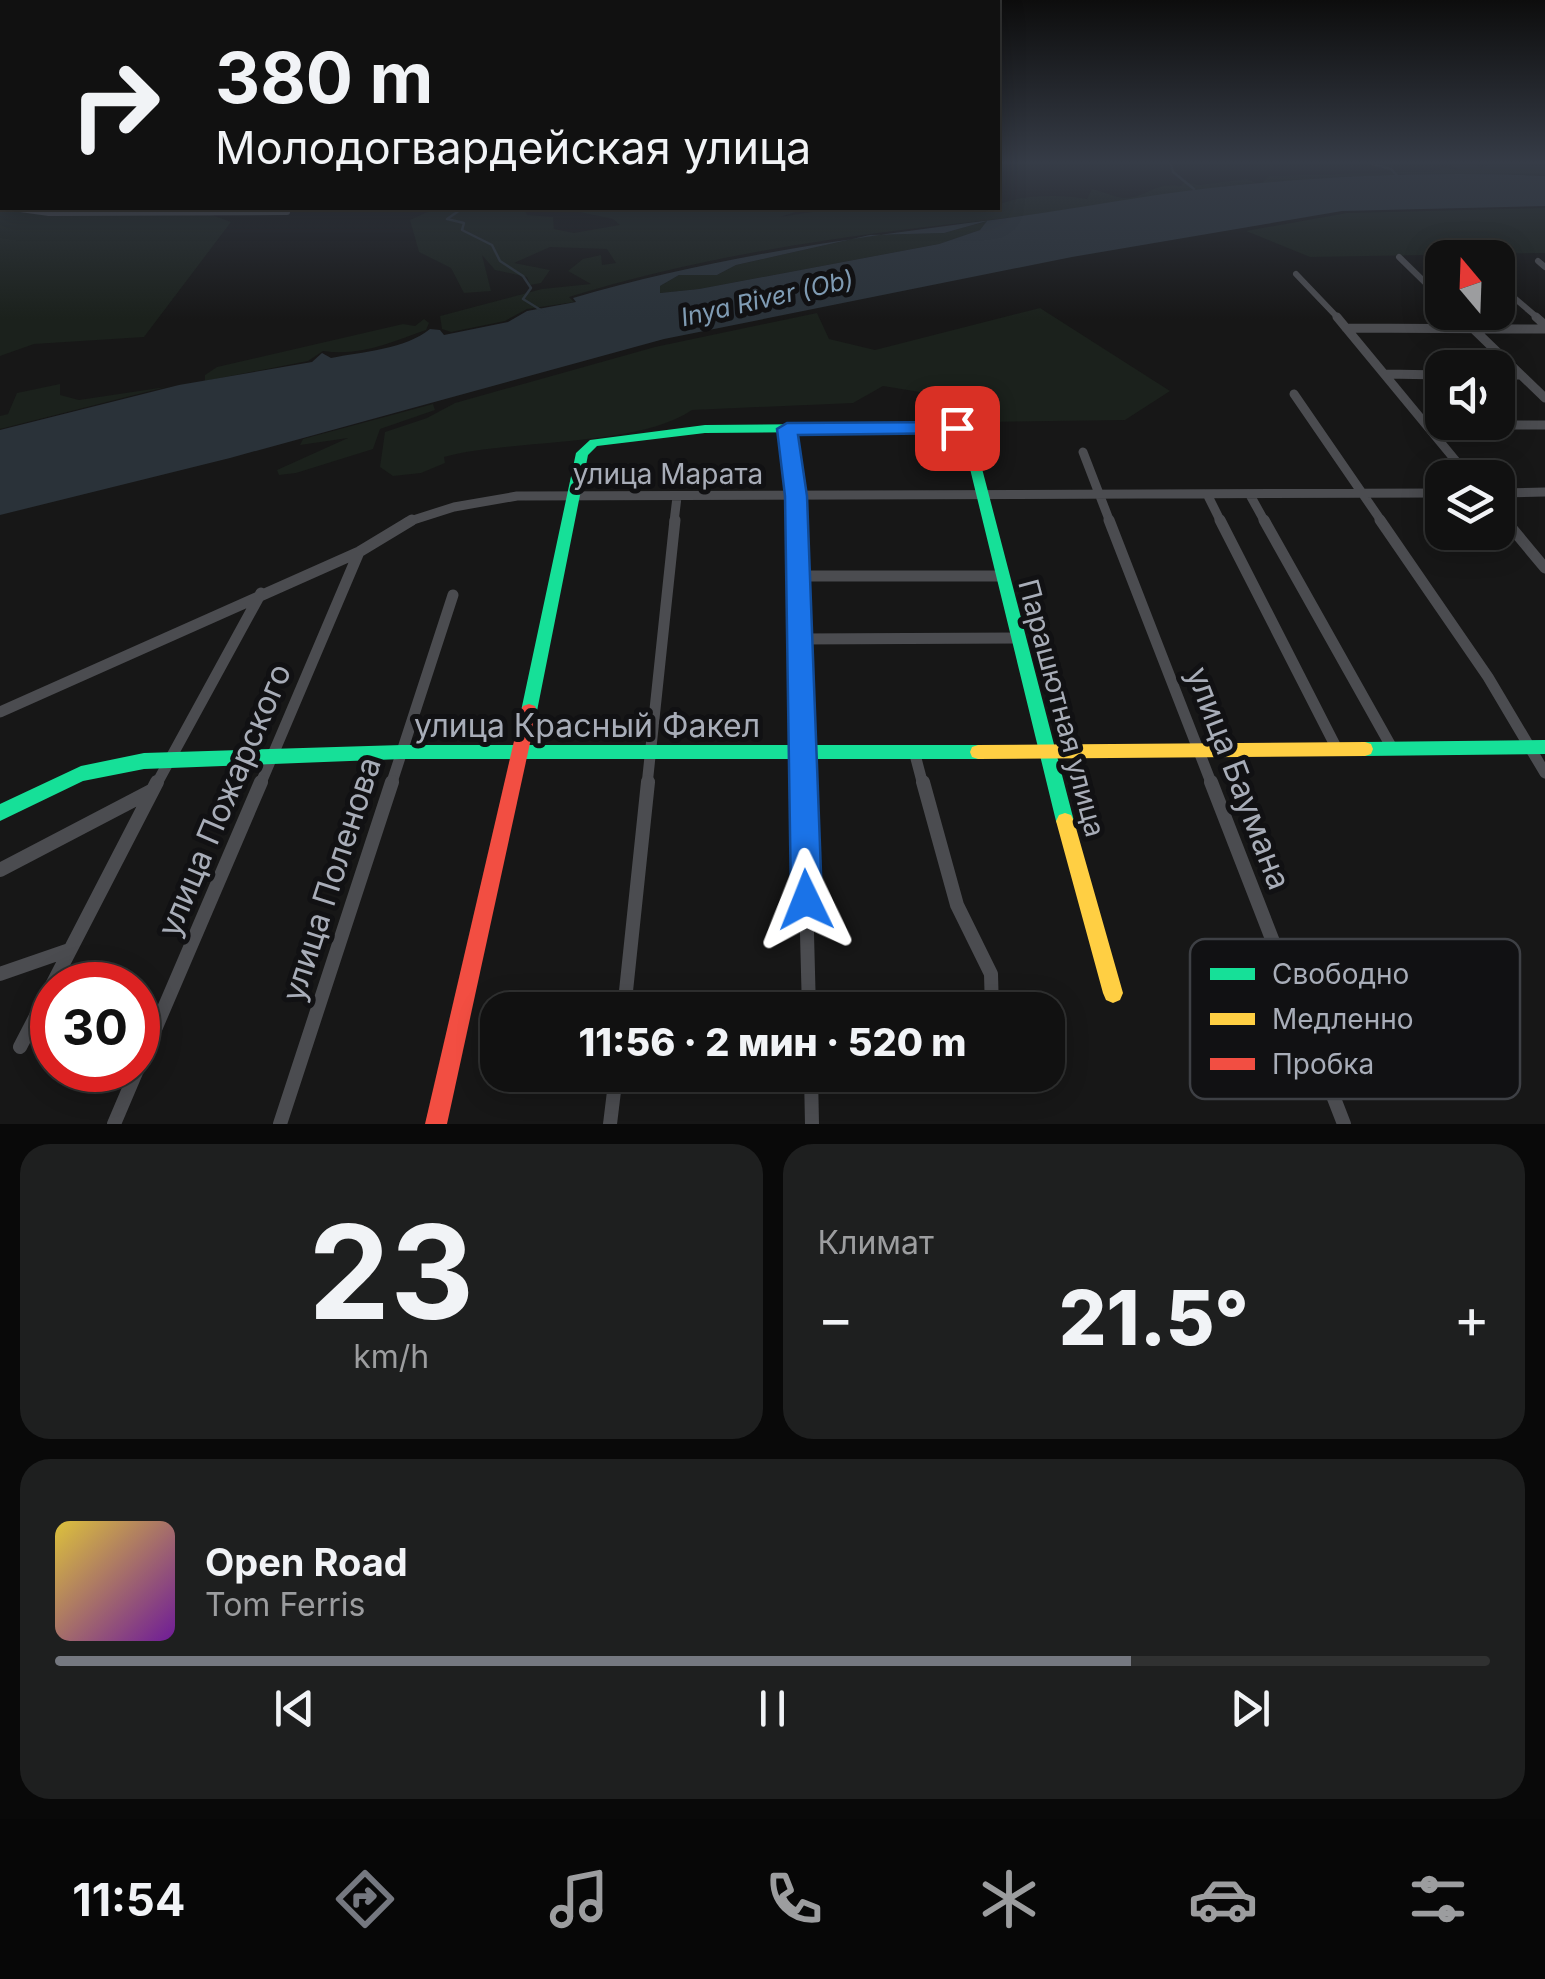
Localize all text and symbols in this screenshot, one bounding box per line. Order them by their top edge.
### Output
text: 380 m [215,35,433,120]
icon: right [50,40,180,170]
text: Молодогвардейская улица [215,120,811,175]
north arrow [1425,240,1515,330]
map controls [1425,240,1515,550]
water label: Inya River (Ob) [678,264,856,332]
button: sound [1425,350,1515,440]
pin [915,386,1000,471]
icon: arrive [930,401,985,456]
street label: улица Марата [573,457,763,491]
button: layers [1425,460,1515,550]
street label: Парашютная улица [1011,576,1113,840]
street label: улица Пожарского [149,658,299,942]
street label: улица Баумана [1179,661,1299,895]
street label: улица Красный Факел [414,706,760,745]
street label: улица Поленова [273,752,389,1006]
position arrow [754,848,858,952]
legend [1190,939,1520,1099]
text: Свободно [1272,957,1409,991]
speed limit sign: 30 [30,962,160,1092]
text: Медленно [1272,1002,1414,1036]
text: 11:56 · 2 мин · 520 m [578,1019,967,1065]
text: Пробка [1272,1047,1374,1081]
text: 23 [308,1193,474,1350]
text: Климат [818,1223,934,1262]
text: 21.5° [1059,1272,1249,1363]
text: − [818,1285,854,1351]
text: + [1454,1285,1490,1351]
text: km/h [353,1337,429,1376]
text: Open Road [205,1539,408,1585]
text: Tom Ferris [205,1585,365,1624]
icon: previous [267,1681,322,1736]
icon: pause [745,1681,800,1736]
icon: next [1223,1681,1278,1736]
icon: directions [330,1864,400,1934]
icon: music [544,1864,614,1934]
icon: phone [759,1864,829,1934]
icon: climate [974,1864,1044,1934]
icon: car [1188,1864,1258,1934]
icon: filters [1403,1864,1473,1934]
text: 11:54 [72,1872,185,1927]

